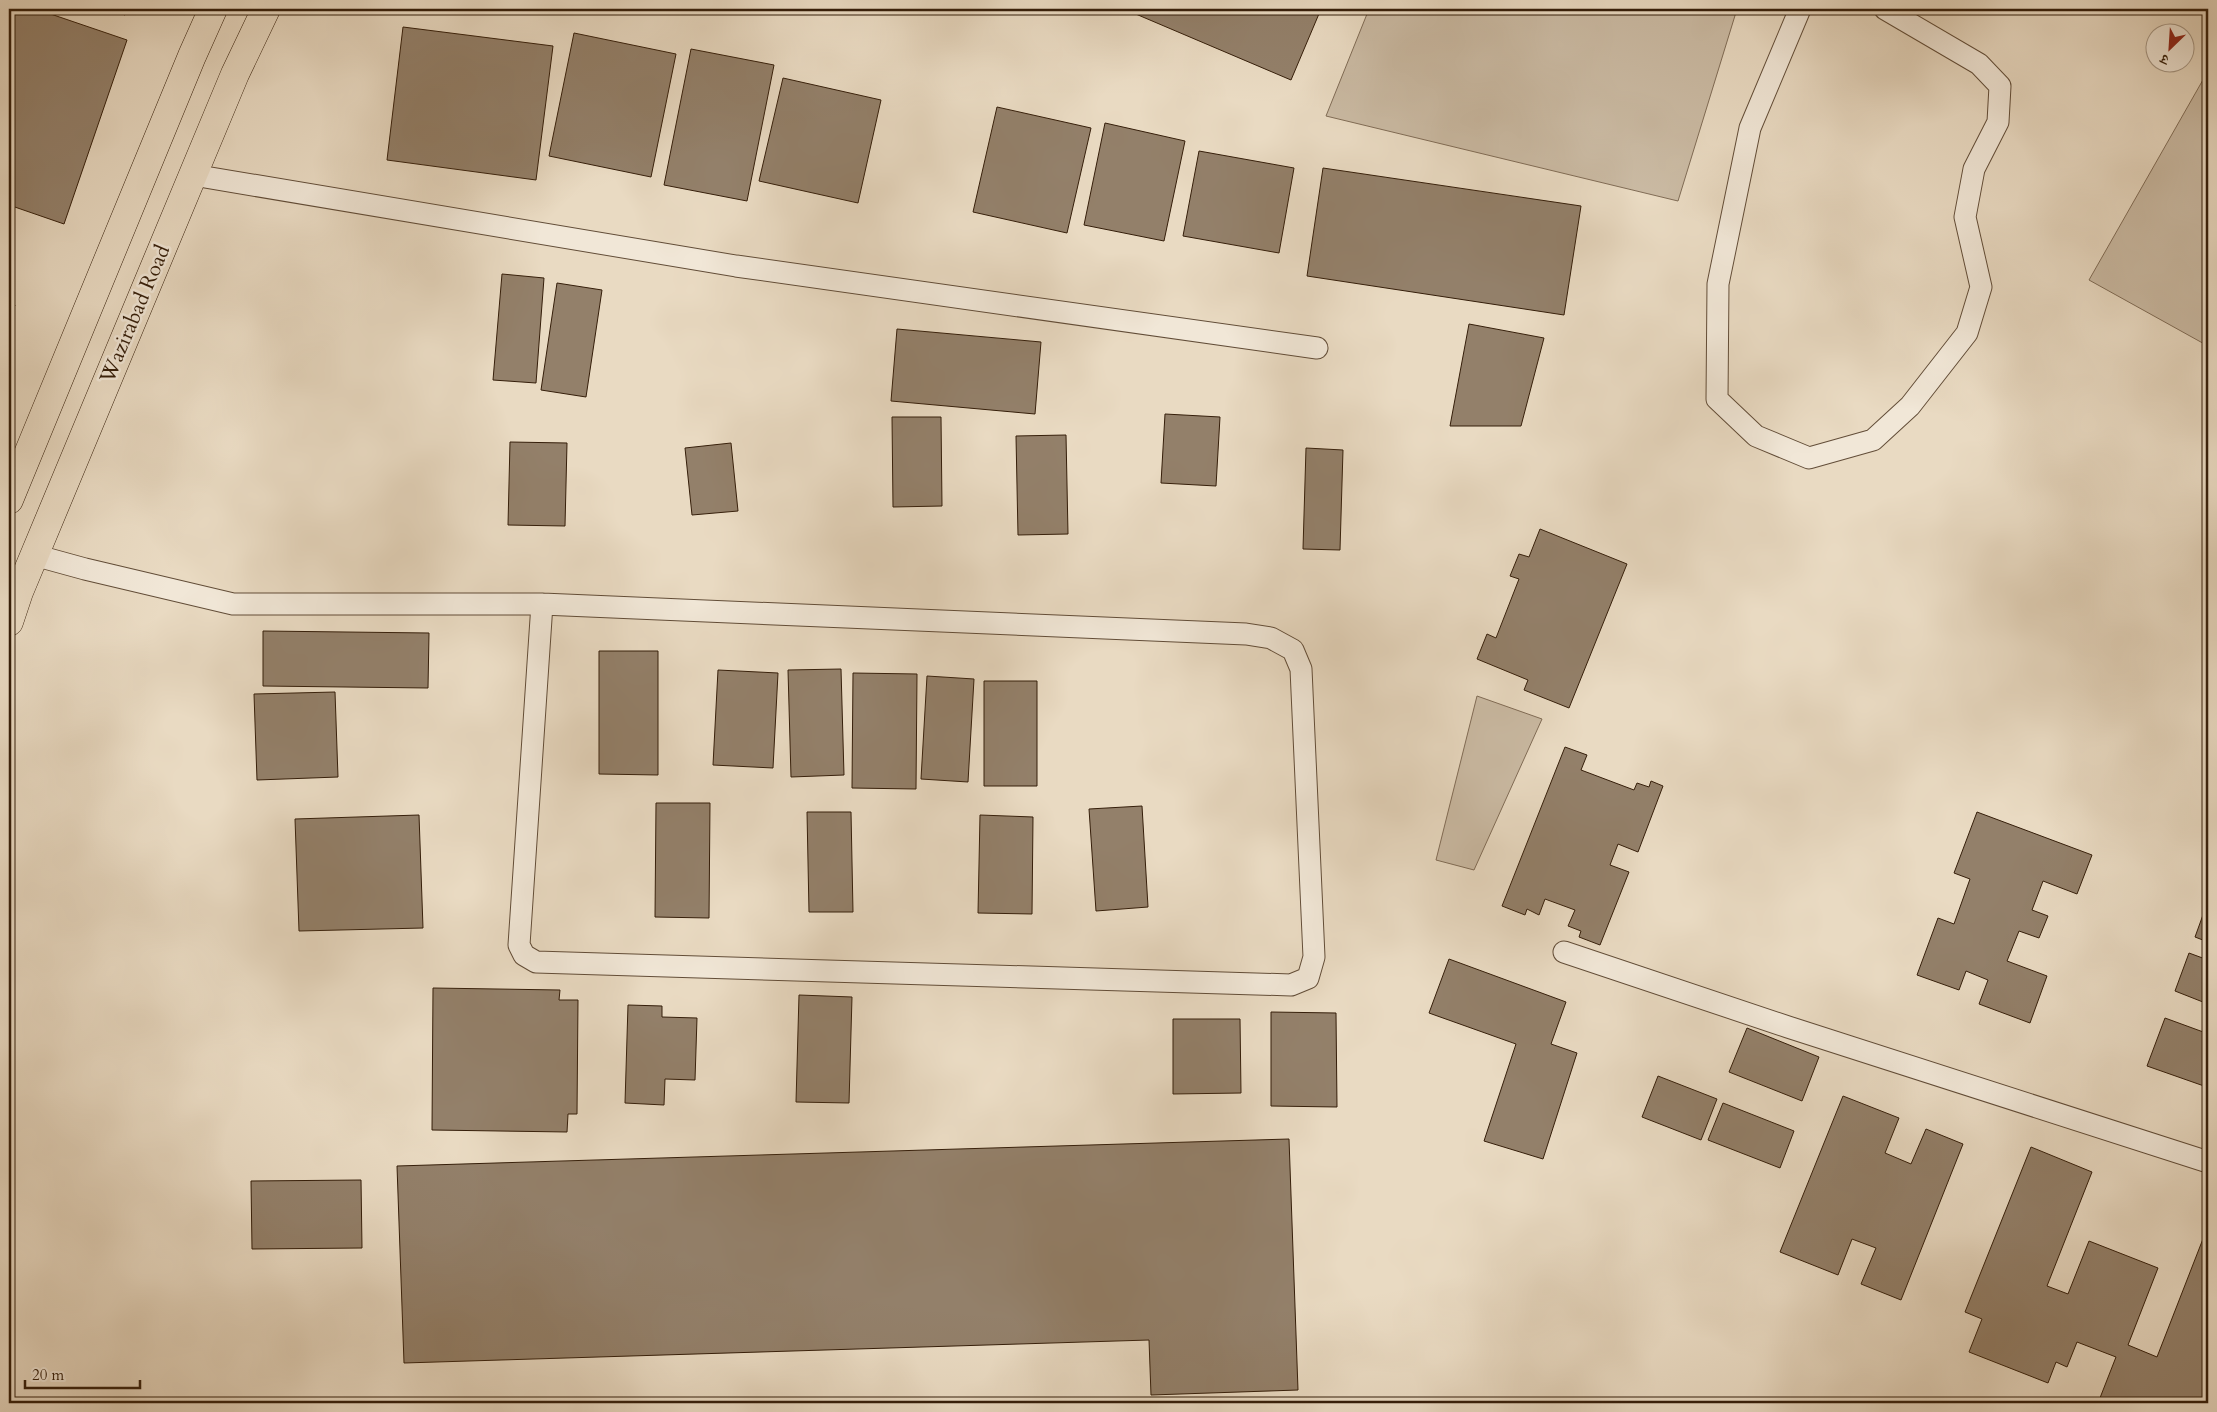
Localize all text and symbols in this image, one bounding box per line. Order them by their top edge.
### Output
north arrow [2144,22,2194,72]
text: उ [2157,49,2173,70]
street label: Wazirabad Road [92,240,177,389]
scale bar [25,1357,140,1389]
text: 20 m [32,1365,64,1385]

